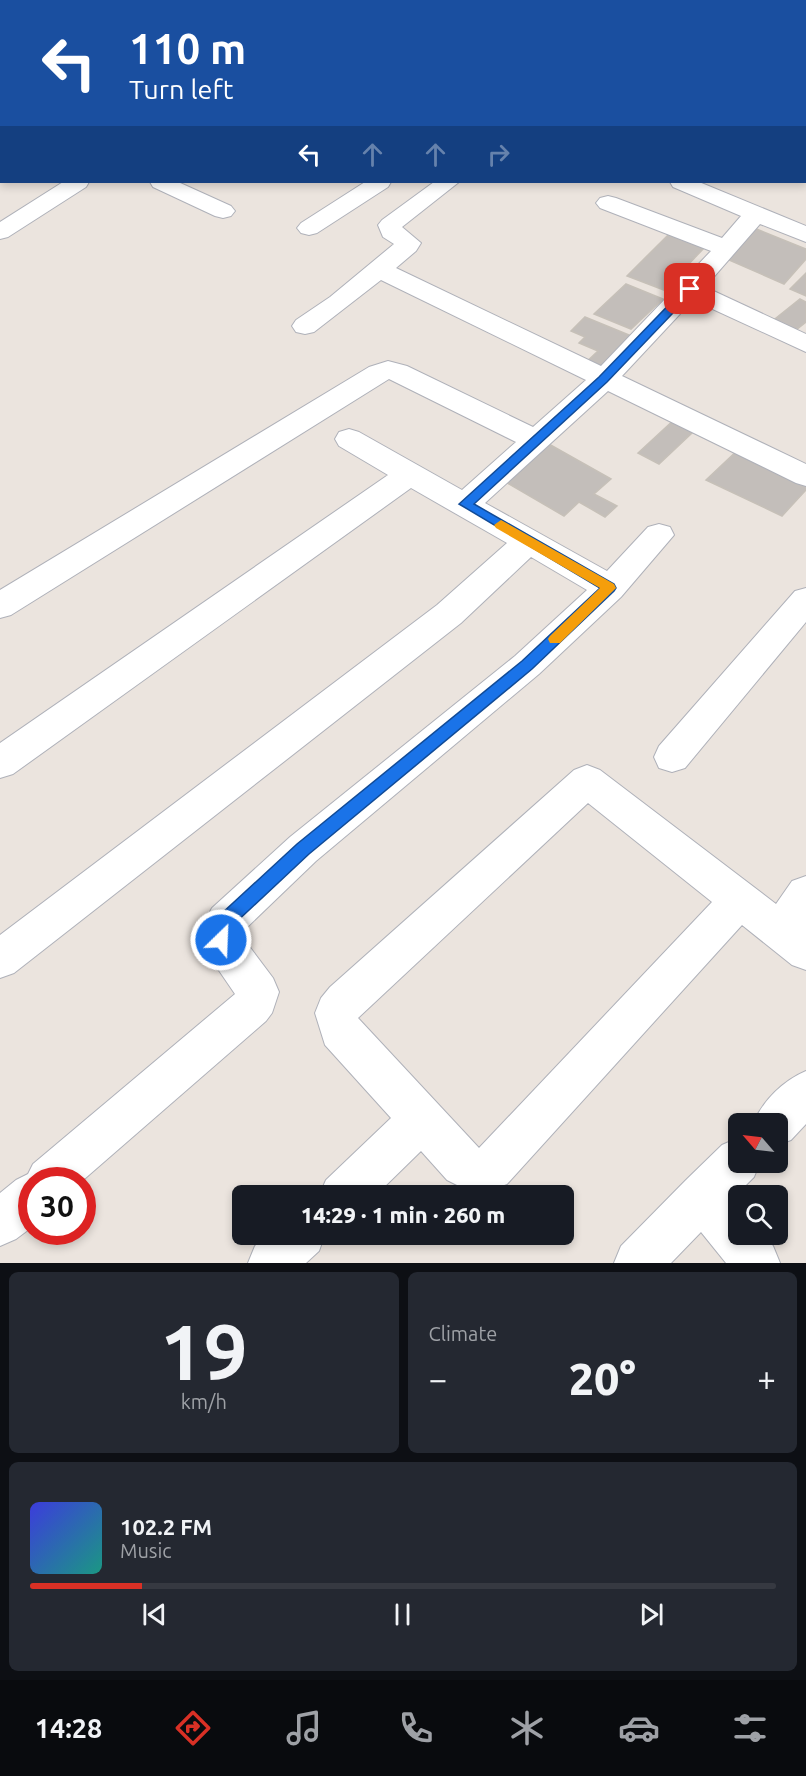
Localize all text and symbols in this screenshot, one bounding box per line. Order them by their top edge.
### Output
icon: left [30,24,108,102]
text: 110 m [129,25,246,72]
text: Turn left [129,74,233,104]
icon: left [293,138,326,171]
icon: ahead [356,138,389,171]
icon: ahead [419,138,452,171]
icon: right [482,138,515,171]
pin [664,263,715,314]
icon: arrive [673,272,706,305]
position arrow [189,908,253,972]
north arrow [728,1113,788,1173]
map controls [728,1113,788,1245]
speed limit sign: 30 [18,1167,96,1245]
button: search [728,1185,788,1245]
text: 14:29 · 1 min · 260 m [301,1202,505,1227]
text: 19 [160,1307,248,1395]
text: Climate [429,1322,497,1345]
text: 20° [569,1353,636,1404]
text: − [429,1360,447,1397]
text: + [757,1360,776,1397]
text: km/h [181,1390,227,1413]
text: 102.2 FM [120,1514,212,1539]
text: Music [120,1539,172,1562]
icon: previous [138,1598,171,1631]
icon: pause [386,1598,419,1631]
icon: next [635,1598,668,1631]
icon: directions [172,1707,214,1749]
icon: music [283,1707,325,1749]
icon: phone [395,1707,437,1749]
icon: climate [506,1707,548,1749]
icon: car [618,1707,660,1749]
icon: filters [729,1707,771,1749]
text: 14:28 [35,1713,102,1743]

